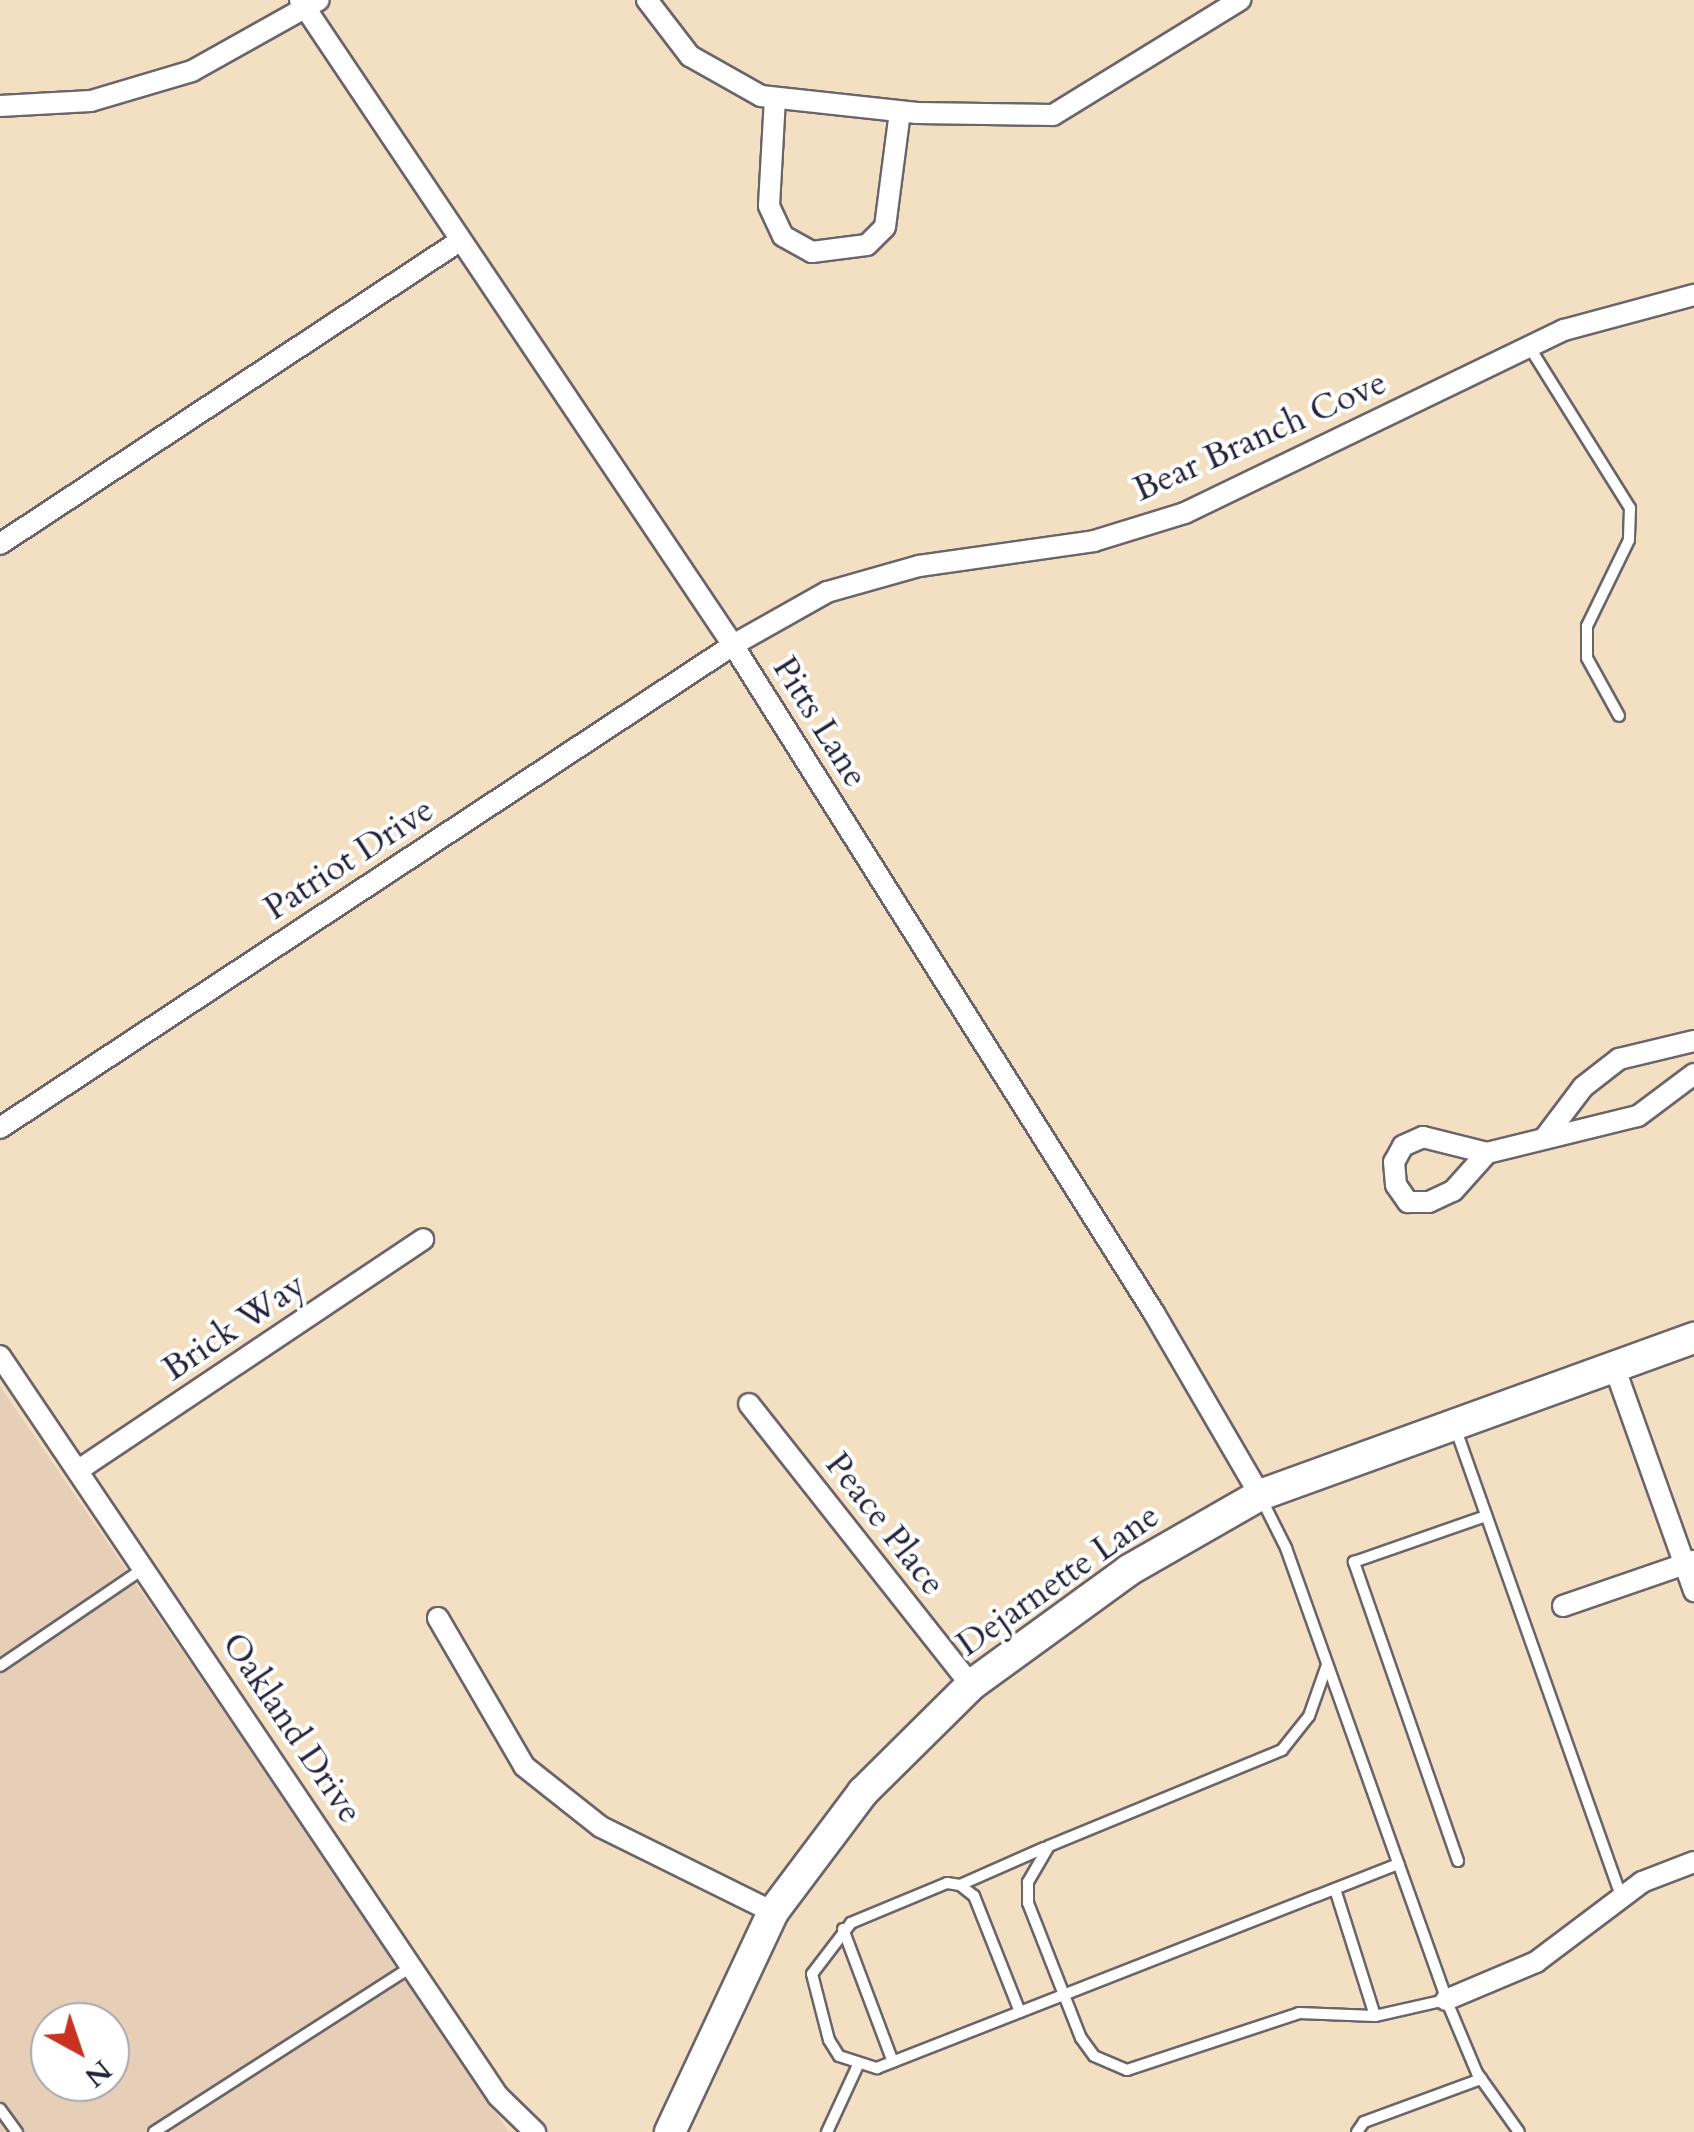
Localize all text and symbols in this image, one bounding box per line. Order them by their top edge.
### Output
street label: Bear Branch Cove [1127,361,1393,511]
street label: Pitts Lane [764,649,876,795]
street label: Patriot Drive [256,789,442,929]
street label: Brick Way [155,1264,313,1390]
street label: Peace Place [816,1444,954,1604]
street label: Dejarnette Lane [949,1495,1167,1665]
street label: Oakland Drive [213,1625,371,1831]
north arrow [30,2002,130,2102]
text: N [76,2051,120,2096]

